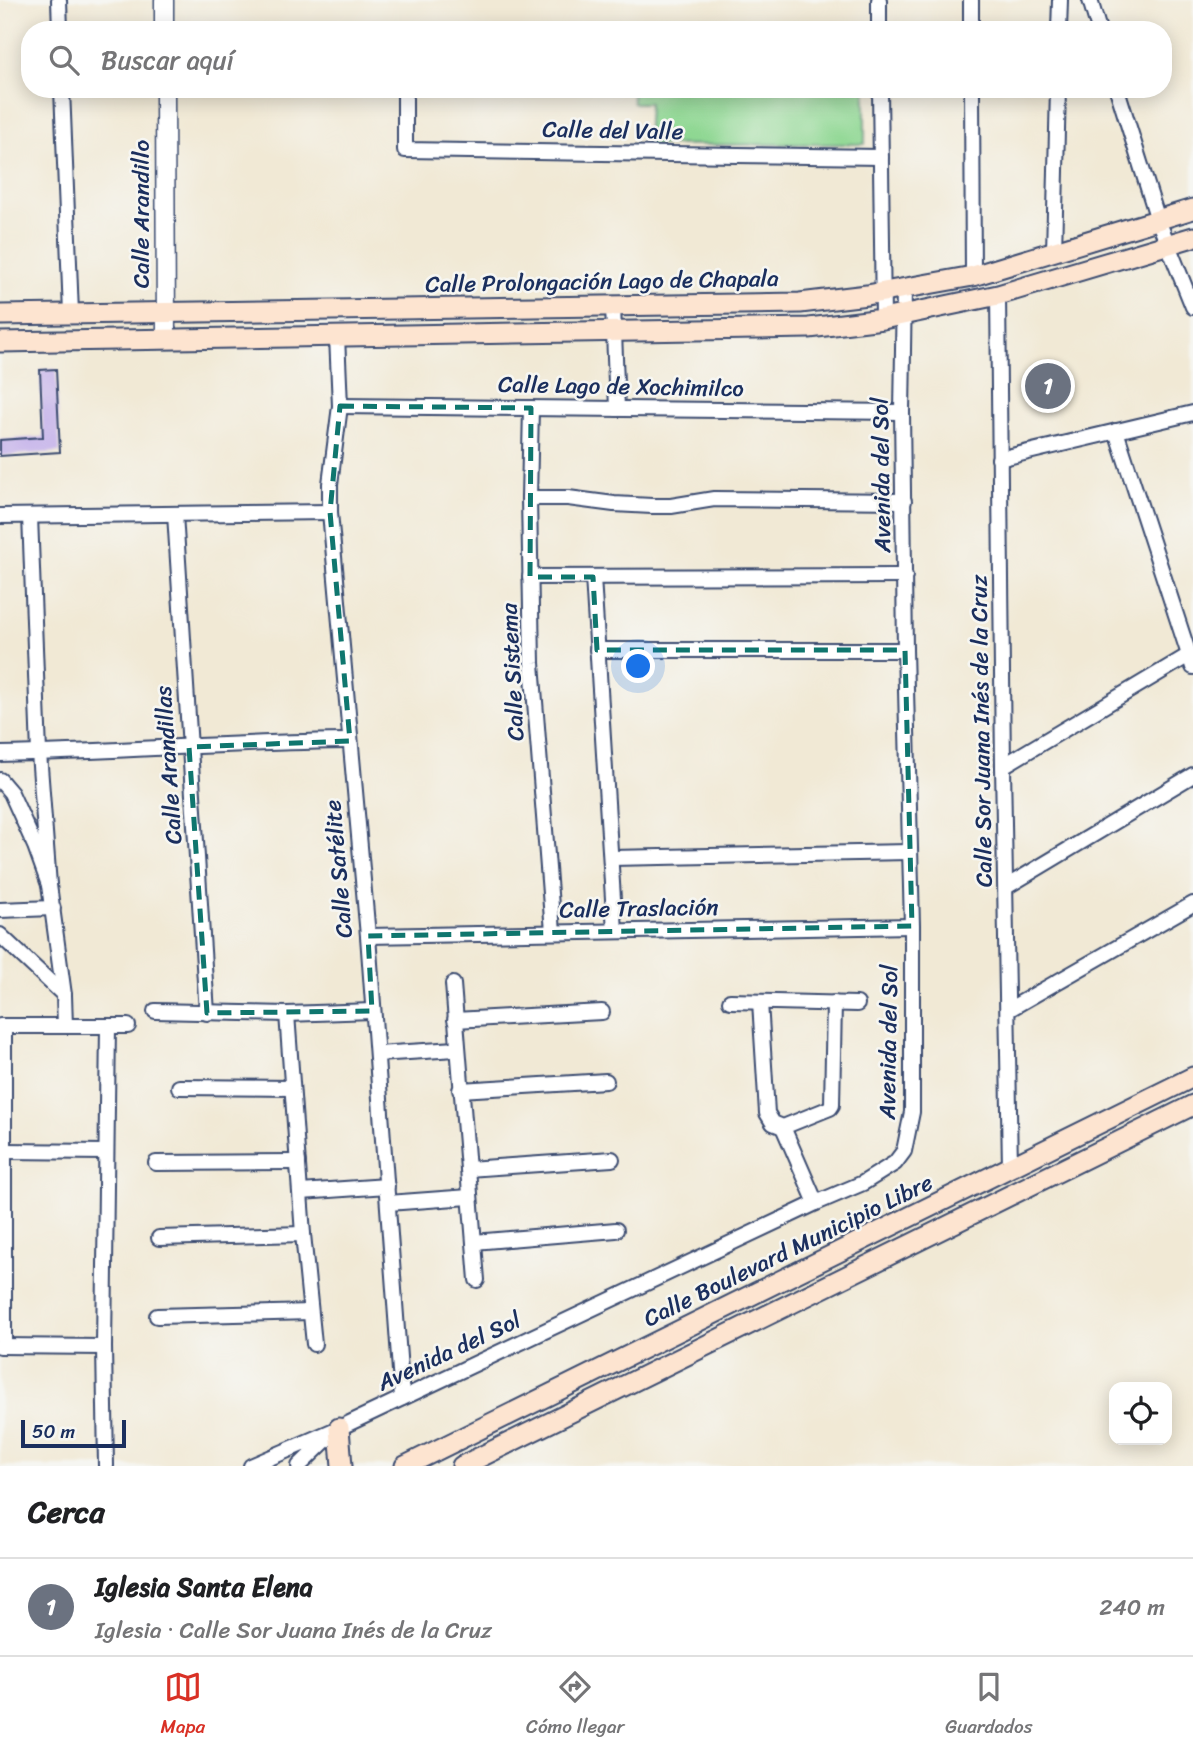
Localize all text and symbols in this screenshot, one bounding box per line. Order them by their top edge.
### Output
search box [21,21,1172,98]
text: Buscar aquí [101,37,234,83]
icon: search [45,41,83,79]
street label: Calle del Valle [542,109,684,152]
street label: Calle Arandillo [121,139,162,288]
street label: Calle Prolongación Lago de Chapala [425,258,779,305]
pin: 1 [1025,360,1071,412]
street label: Calle Lago de Xochimilco [498,364,744,409]
street label: Avenida del Sol [860,397,903,554]
street label: Calle Sor Juana Inés de la Cruz [958,573,1005,888]
street label: Calle Sistema [488,601,537,742]
your location [621,649,655,683]
street label: Calle Arandillas [142,684,194,846]
street label: Calle Satélite [312,798,365,940]
street label: Calle Traslación [559,887,719,930]
street label: Avenida del Sol [867,964,910,1121]
street label: Calle Boulevard Municipio Libre [636,1162,940,1339]
street label: Avenida del Sol [369,1300,529,1403]
map controls [1109,1382,1172,1445]
button: locate [1109,1382,1172,1445]
text: 50 m [32,1415,75,1448]
scale bar [21,1417,126,1449]
text: Cerca [28,1485,104,1539]
text: Iglesia Santa Elena [95,1564,313,1610]
text: 1 [46,1587,56,1628]
text: 240 m [1099,1587,1165,1628]
text: Iglesia · Calle Sor Juana Inés de la Cruz [95,1610,492,1651]
tab: Mapa [160,1668,205,1743]
tab: Cómo llegar [526,1668,624,1743]
tab: Guardados [945,1668,1033,1743]

